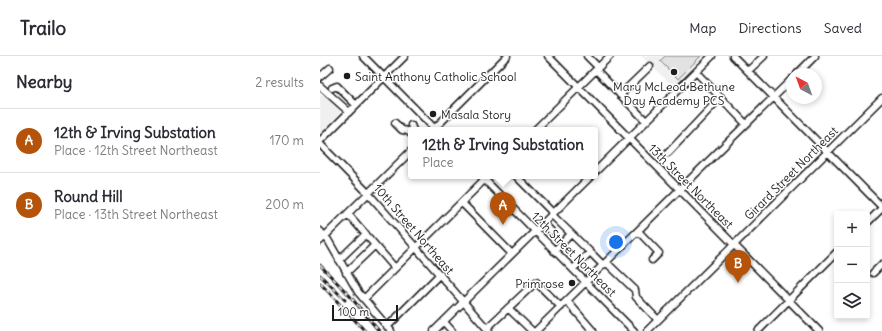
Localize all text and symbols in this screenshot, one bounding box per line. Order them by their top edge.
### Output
text: Trailo [20,16,66,40]
text: Map [689,19,716,37]
text: Directions [738,19,802,37]
text: Saved [824,19,862,37]
marker: Mary McLeod Bethune Day Academy PCS [669,67,679,77]
north arrow [786,68,822,104]
place label: Saint Anthony Catholic School [355,69,516,84]
text: Nearby [16,71,72,93]
marker: Saint Anthony Catholic School [342,71,352,81]
text: 2 results [255,74,304,91]
place label: Mary McLeod Bethune Day Academy PCS [613,79,735,108]
place label: Masala Story [441,107,511,122]
marker: Masala Story [428,109,438,119]
text: 12th & Irving Substation [54,123,216,142]
street label: Girard Street Northeast [741,123,841,223]
popup [408,127,598,179]
text: A [25,132,33,149]
text: 170 m [269,132,304,149]
text: 12th & Irving Substation [422,135,584,154]
street label: 13th Street Northeast [645,140,737,232]
text: Place · 12th Street Northeast [54,142,218,159]
text: Place [422,154,454,171]
street label: 10th Street Northeast [371,181,457,277]
text: Round Hill [54,187,123,206]
pin: A [490,192,516,225]
text: B [25,196,33,213]
text: 200 m [265,196,304,213]
text: Place · 13th Street Northeast [54,206,218,223]
street label: 12th Street Northeast [529,209,619,299]
map controls [834,211,870,319]
button: + [834,211,870,247]
your location [606,232,626,252]
button: − [834,247,870,283]
pin: B [725,250,751,283]
place label: Primrose [515,276,564,291]
marker: Primrose [567,278,577,288]
button: layers [834,283,870,319]
scale bar [332,303,398,322]
text: 100 m [338,305,369,319]

